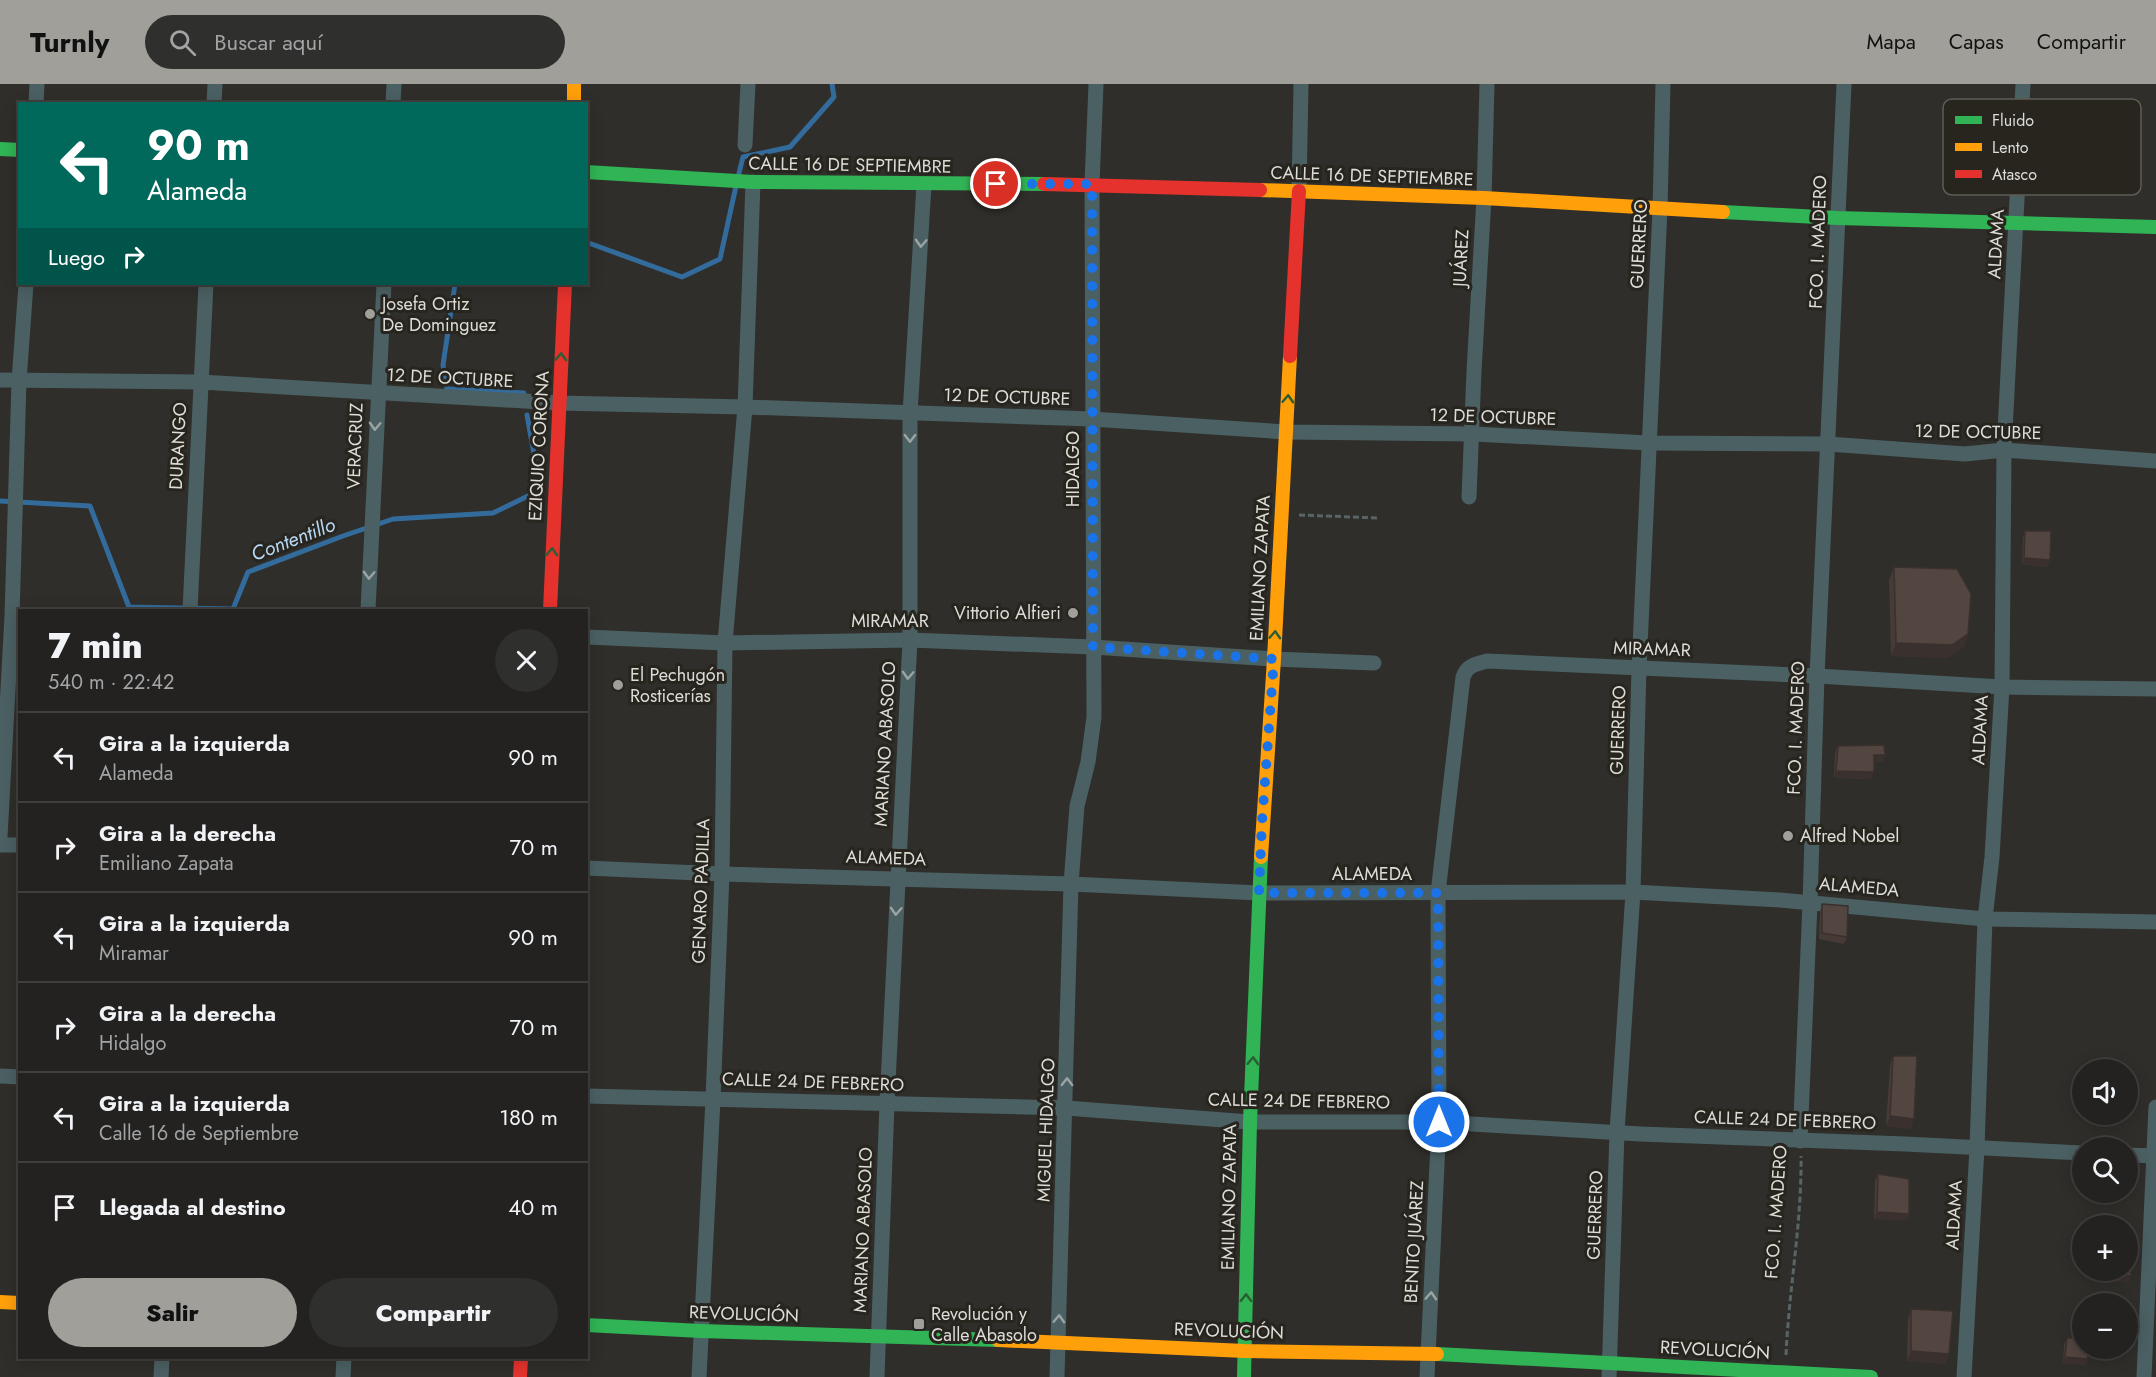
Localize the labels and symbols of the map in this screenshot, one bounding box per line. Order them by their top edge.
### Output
legend [1943,99,2141,195]
text: Fluido [1992,109,2034,132]
text: Lento [1992,136,2029,159]
street label: CALLE 16 DE SEPTIEMBRE [748,150,952,180]
pin [970,158,1021,209]
street label: CALLE 16 DE SEPTIEMBRE [1270,159,1474,193]
text: Atasco [1992,163,2037,186]
street label: FCO. I. MADERO [1803,175,1833,309]
street label: GUERRERO [1624,199,1654,289]
street label: ALDAMA [1981,208,2011,280]
street label: JUÁREZ [1446,229,1475,289]
one-way arrow [914,239,927,248]
place label: Josefa Ortiz De Dominguez [380,291,497,338]
marker: Josefa Ortiz De Dominguez [363,307,377,321]
one-way arrow [554,353,567,362]
street label: 12 DE OCTUBRE [386,362,514,394]
street label: EZIQUIO CORONA [522,370,556,522]
street label: 12 DE OCTUBRE [943,382,1071,412]
one-way arrow [1281,394,1294,403]
street label: DURANGO [163,402,193,490]
street label: VERACRUZ [340,402,370,490]
street label: 12 DE OCTUBRE [1429,402,1557,432]
street label: 12 DE OCTUBRE [1914,418,2042,446]
one-way arrow [369,421,382,430]
street label: HIDALGO [1060,431,1086,507]
one-way arrow [904,433,916,442]
street label: EMILIANO ZAPATA [1243,494,1277,642]
water label: Contentillo [247,510,340,569]
one-way arrow [546,548,558,557]
one-way arrow [363,570,376,579]
place label: Vittorio Alfieri [954,600,1061,626]
marker: Vittorio Alfieri [1066,606,1080,620]
street label: MIRAMAR [851,608,929,634]
one-way arrow [1269,631,1282,640]
street label: MIRAMAR [1613,635,1691,663]
street label: MARIANO ABASOLO [868,661,902,827]
street label: FCO. I. MADERO [1781,661,1811,795]
place label: El Pechugón Rosticerías [630,662,725,709]
one-way arrow [902,670,915,679]
marker: El Pechugón Rosticerías [611,678,625,692]
street label: GUERRERO [1603,685,1633,775]
street label: ALDAMA [1965,694,1995,766]
street label: GENARO PADILLA [685,818,717,964]
place label: Alfred Nobel [1800,823,1899,849]
marker: Alfred Nobel [1781,829,1795,843]
street label: ALAMEDA [845,844,927,872]
street label: ALAMEDA [1332,861,1412,887]
street label: ALAMEDA [1818,871,1900,903]
one-way arrow [890,907,903,916]
one-way arrow [1246,1056,1259,1065]
street label: MIGUEL HIDALGO [1030,1057,1062,1203]
street label: CALLE 24 DE FEBRERO [721,1066,905,1098]
one-way arrow [1061,1077,1073,1086]
street label: CALLE 24 DE FEBRERO [1208,1086,1390,1116]
position arrow [1407,1090,1471,1154]
street label: CALLE 24 DE FEBRERO [1693,1104,1877,1136]
street label: EMILIANO ZAPATA [1215,1124,1243,1270]
street label: FCO. I. MADERO [1758,1144,1794,1280]
street label: MARIANO ABASOLO [847,1147,879,1313]
street label: GUERRERO [1580,1170,1610,1260]
street label: ALDAMA [1939,1179,1969,1251]
street label: BENITO JUÁREZ [1398,1180,1430,1304]
one-way arrow [1424,1291,1437,1300]
one-way arrow [1240,1293,1253,1302]
street label: REVOLUCIÓN [689,1299,799,1329]
place label: Revolución y Calle Abasolo [931,1301,1037,1348]
one-way arrow [1052,1314,1065,1323]
street label: REVOLUCIÓN [1174,1316,1284,1346]
marker: Revolución y Calle Abasolo [912,1317,926,1331]
street label: REVOLUCIÓN [1659,1334,1771,1366]

